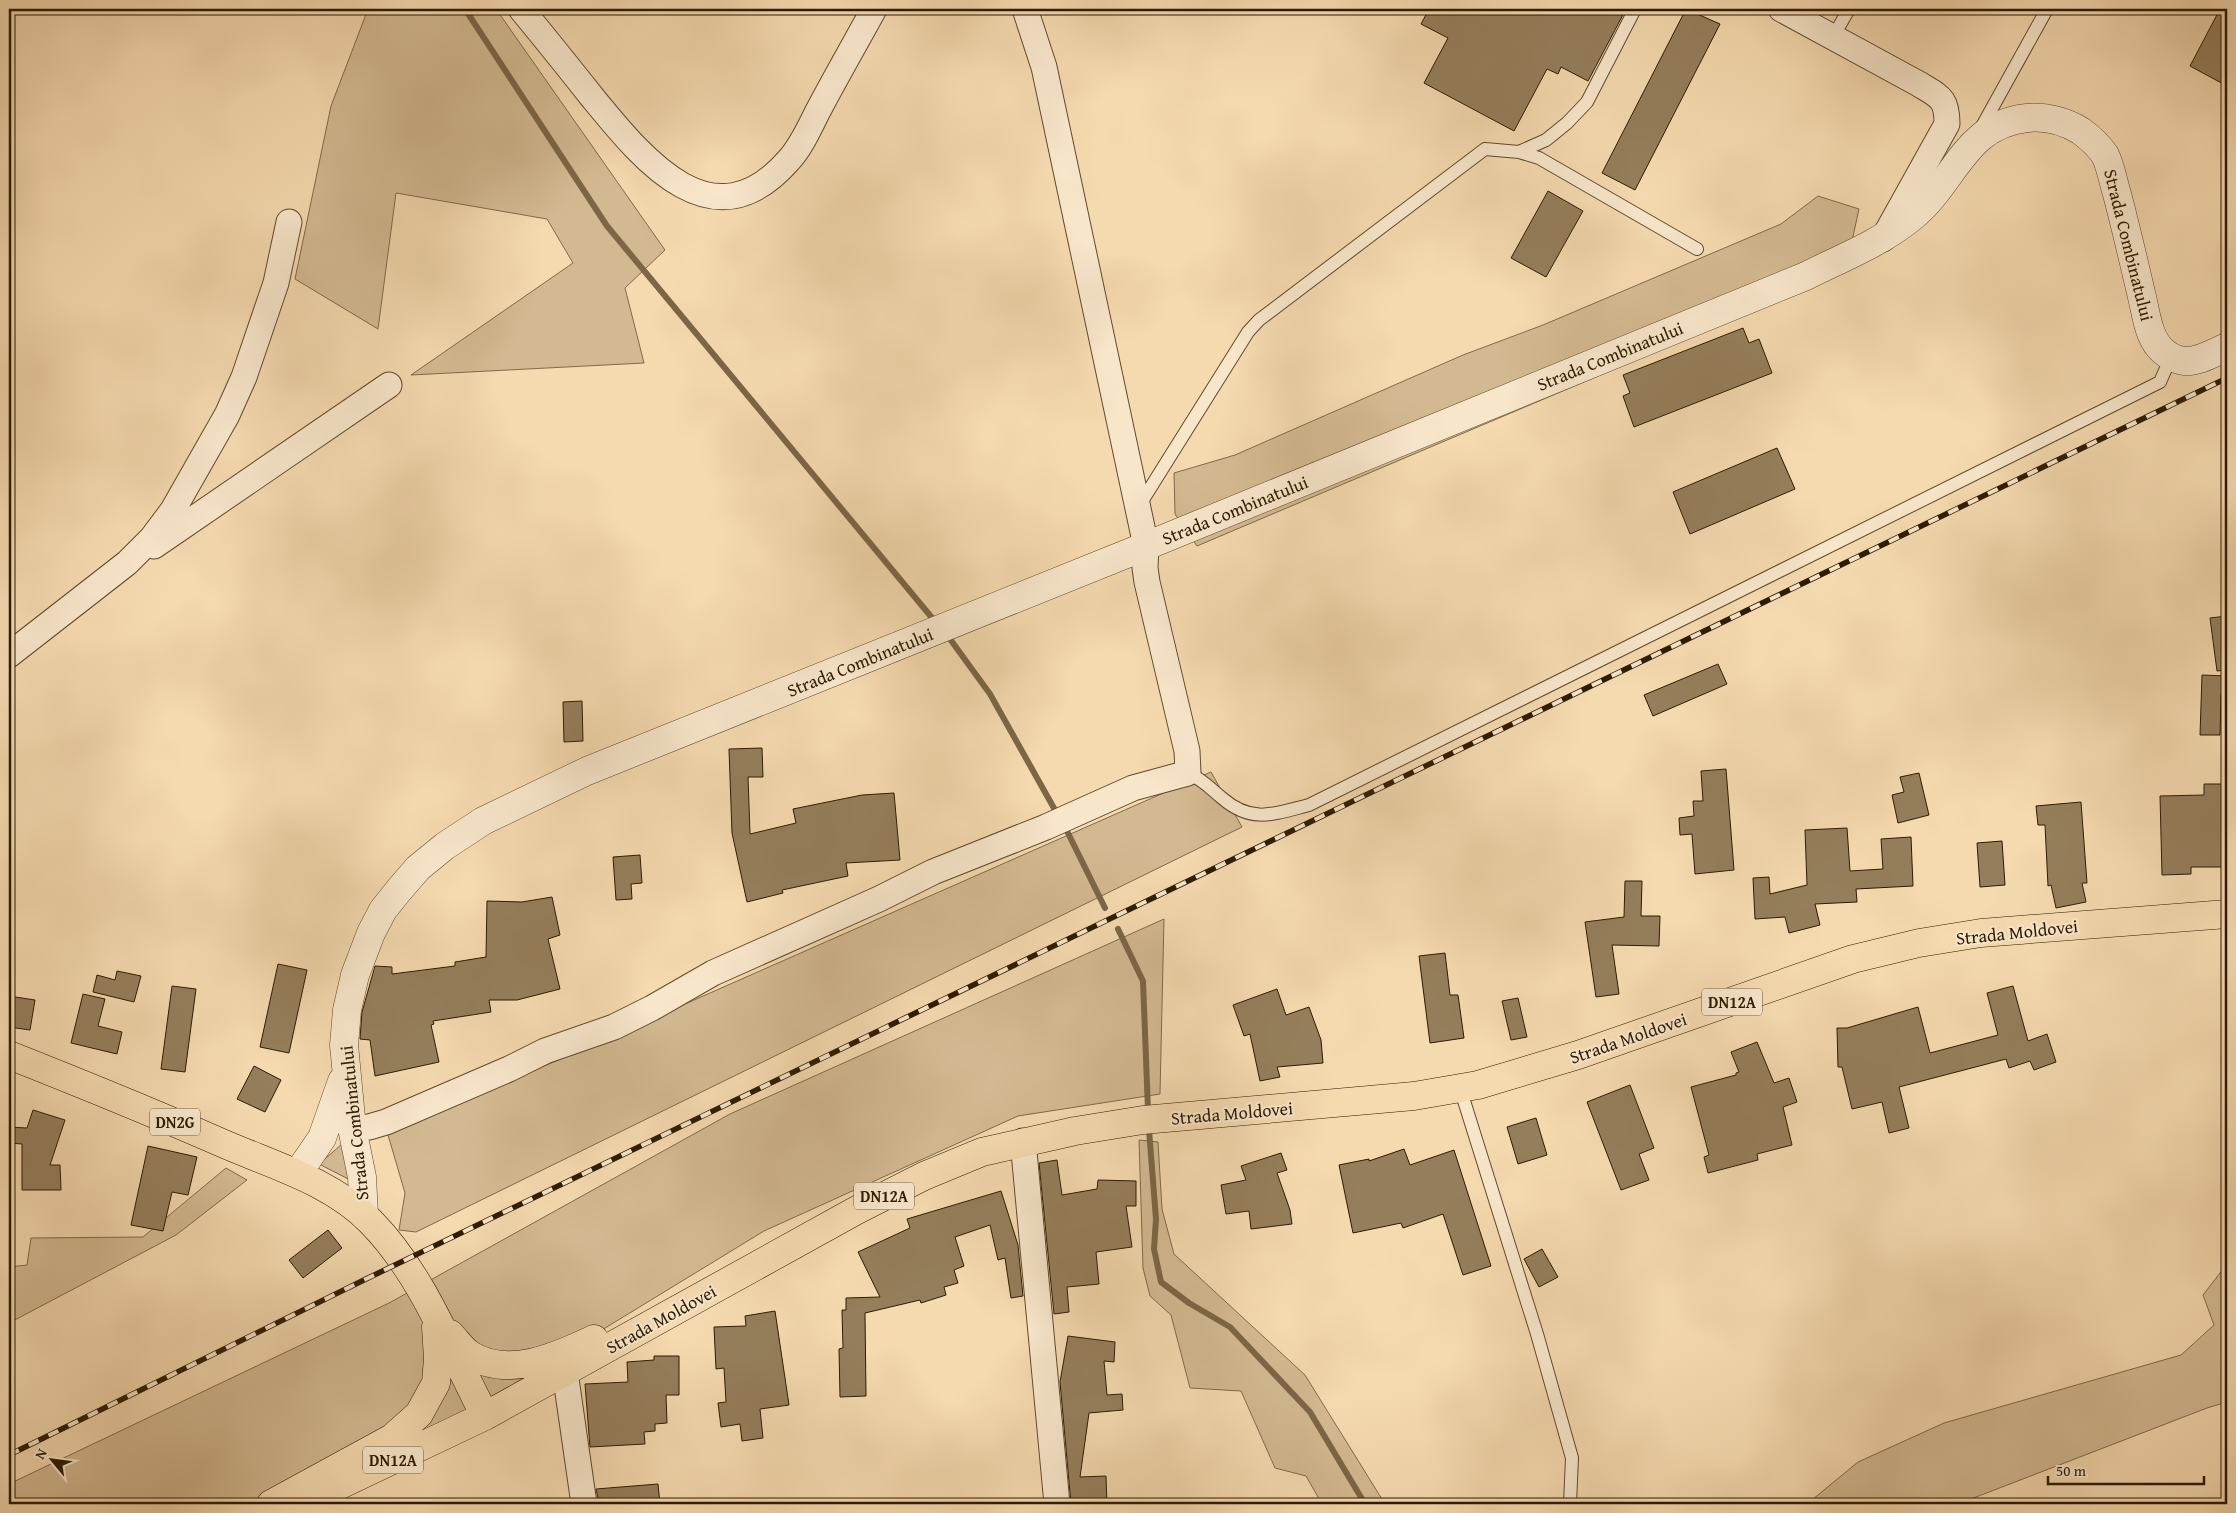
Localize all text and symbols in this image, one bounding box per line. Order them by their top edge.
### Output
street label: Strada Combinatului [2097,166,2161,324]
street label: Strada Combinatului [1533,314,1687,398]
street label: Strada Combinatului [1158,468,1312,552]
street label: Strada Combinatului [783,620,937,704]
street label: Strada Moldovei [1955,912,2079,952]
road number: DN12A [1702,989,1762,1016]
street label: Strada Moldovei [1566,1005,1690,1071]
street label: Strada Combinatului [332,1044,376,1202]
street label: Strada Moldovei [1170,1094,1294,1132]
road number: DN2G [150,1108,200,1136]
road number: DN12A [854,1182,914,1210]
street label: Strada Moldovei [601,1278,721,1360]
north arrow [28,1436,78,1486]
text: N [30,1444,52,1463]
road number: DN12A [363,1446,423,1474]
scale bar [2048,1453,2205,1485]
text: 50 m [2056,1460,2087,1481]

